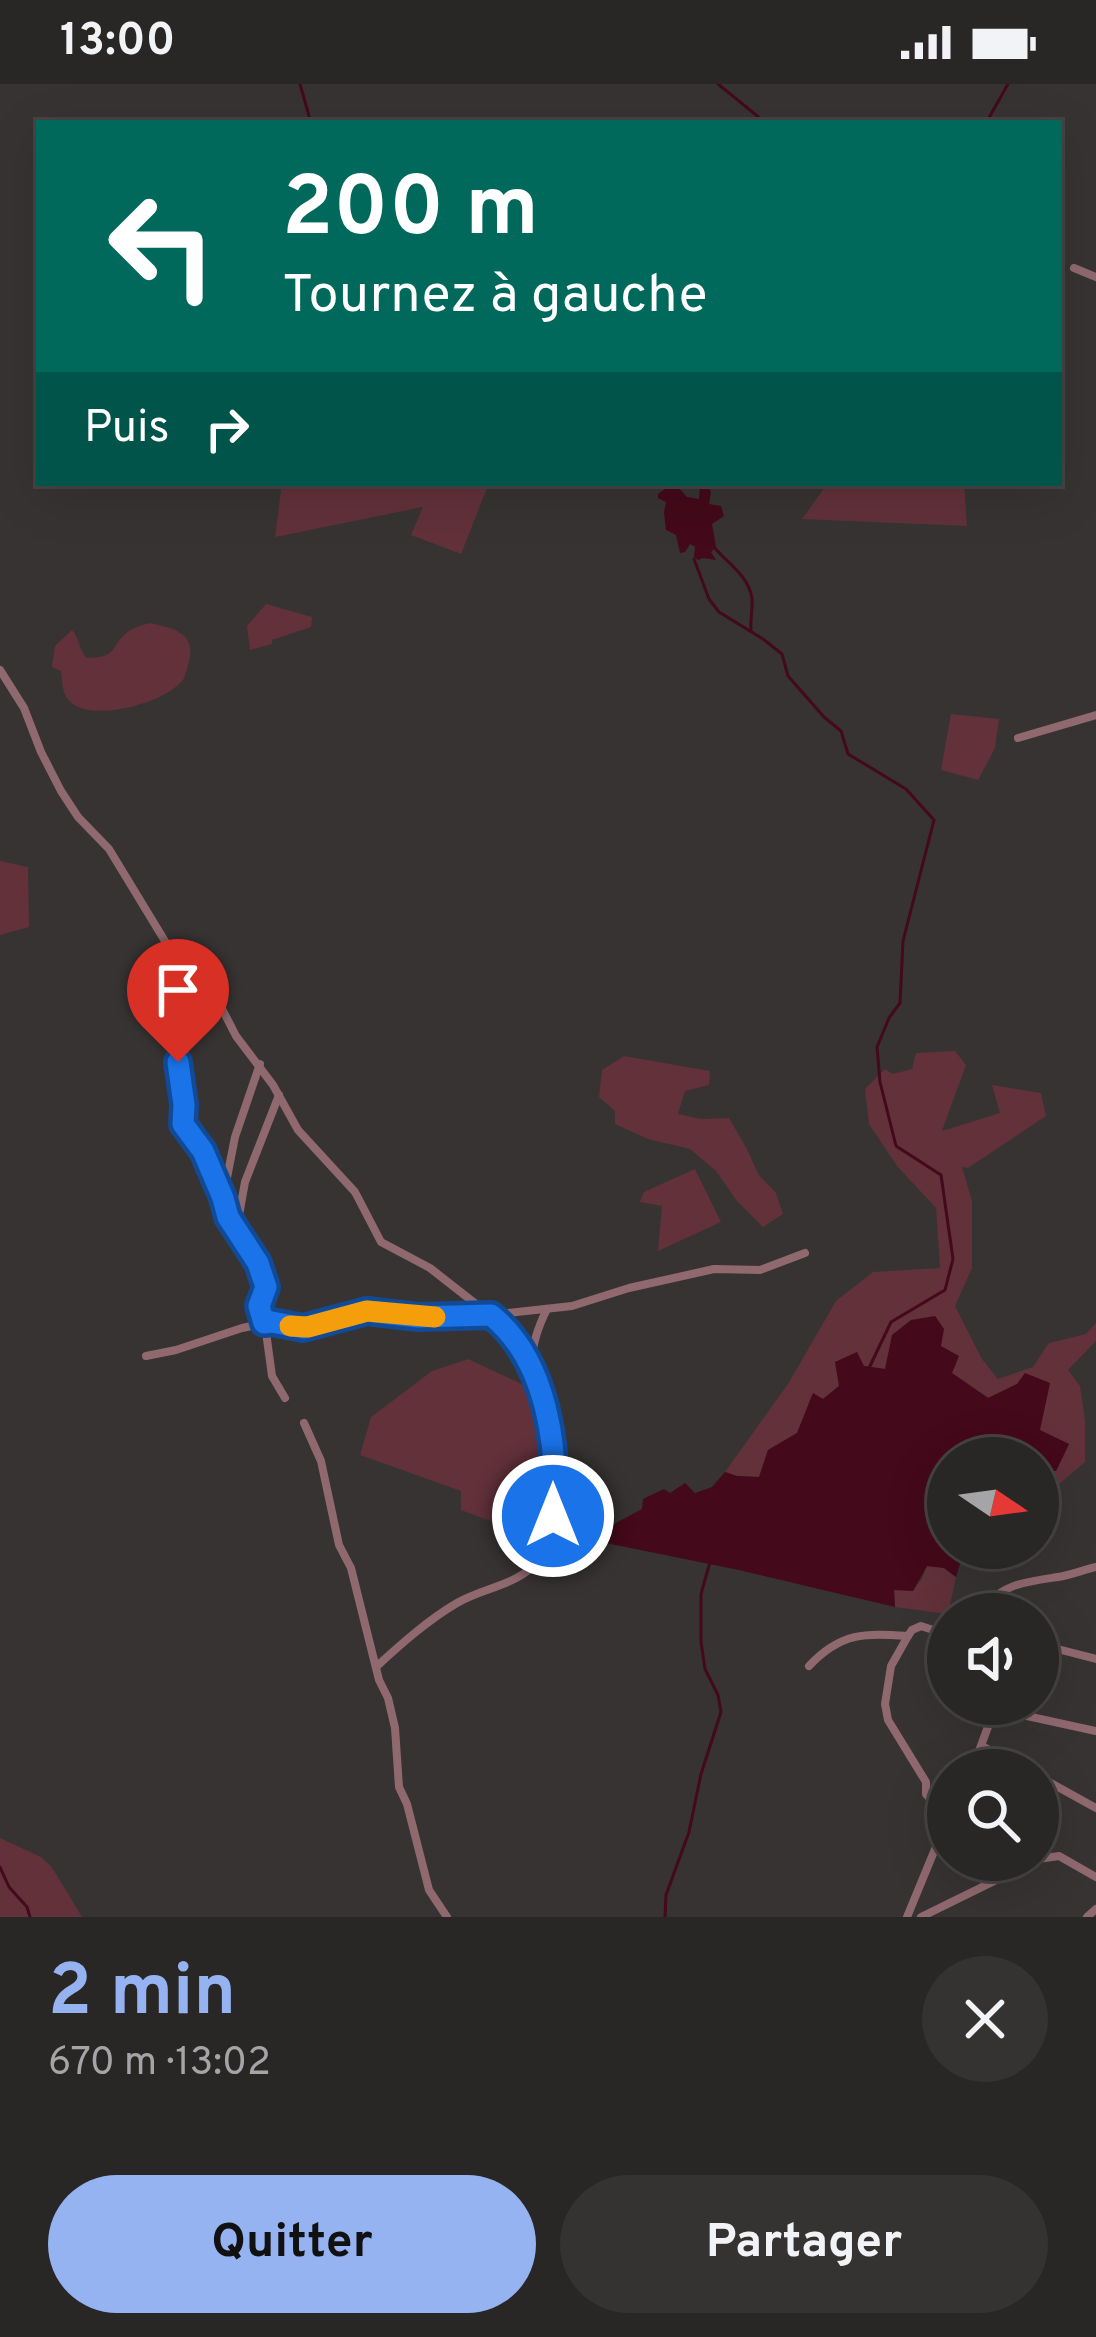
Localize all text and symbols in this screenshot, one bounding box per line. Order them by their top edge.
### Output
text: 13:00 [60,14,175,71]
text: 200 m [282,159,539,265]
icon: left [84,168,240,324]
text: Tournez à gauche [282,263,708,332]
icon: right [194,396,260,462]
text: Puis [84,401,170,458]
pin [127,939,229,1062]
icon: arrive [145,957,211,1023]
north arrow [927,1437,1059,1569]
map controls [927,1437,1059,1881]
position arrow [490,1453,616,1579]
button: sound [927,1593,1059,1725]
button: search [927,1749,1059,1881]
text: 2 min [48,1949,236,2041]
button: close [922,1956,1048,2082]
text: 670 m · 13:02 [48,2040,271,2089]
button: Quitter [48,2175,536,2313]
button: Partager [560,2175,1048,2313]

